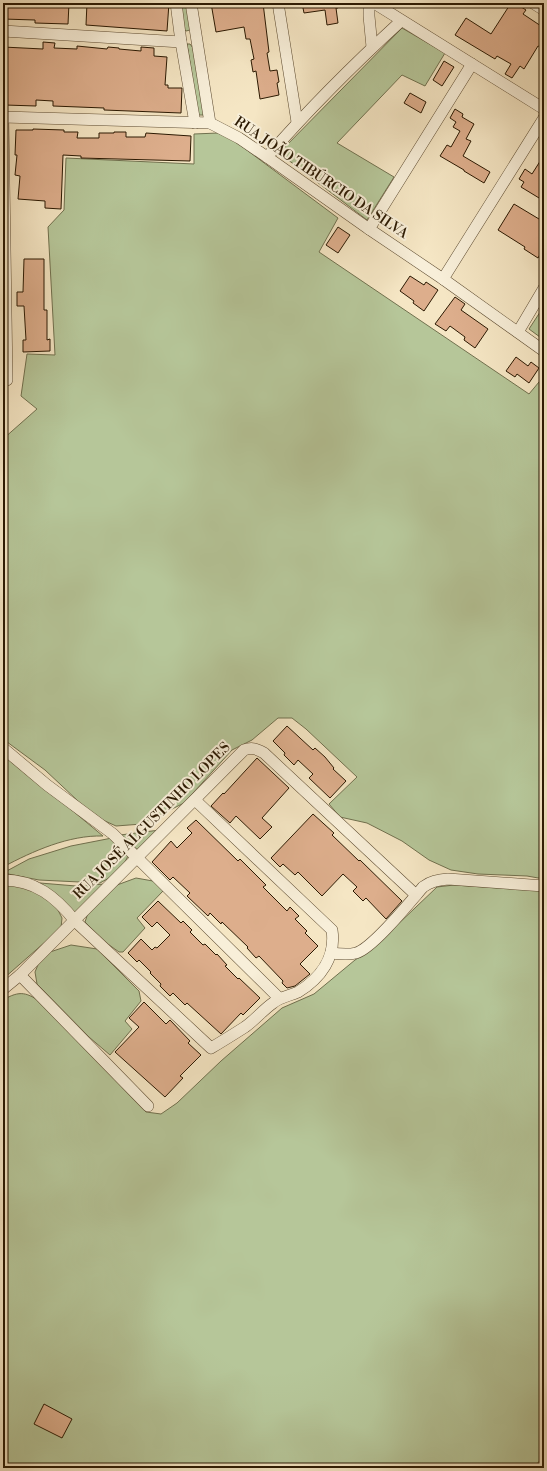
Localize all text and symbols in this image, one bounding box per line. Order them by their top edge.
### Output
street label: RUA JOÃO TIBÚRCIO DA SILVA [231,111,413,243]
street label: RUA JOSÉ ALGUSTINHO LOPES [68,737,234,903]

